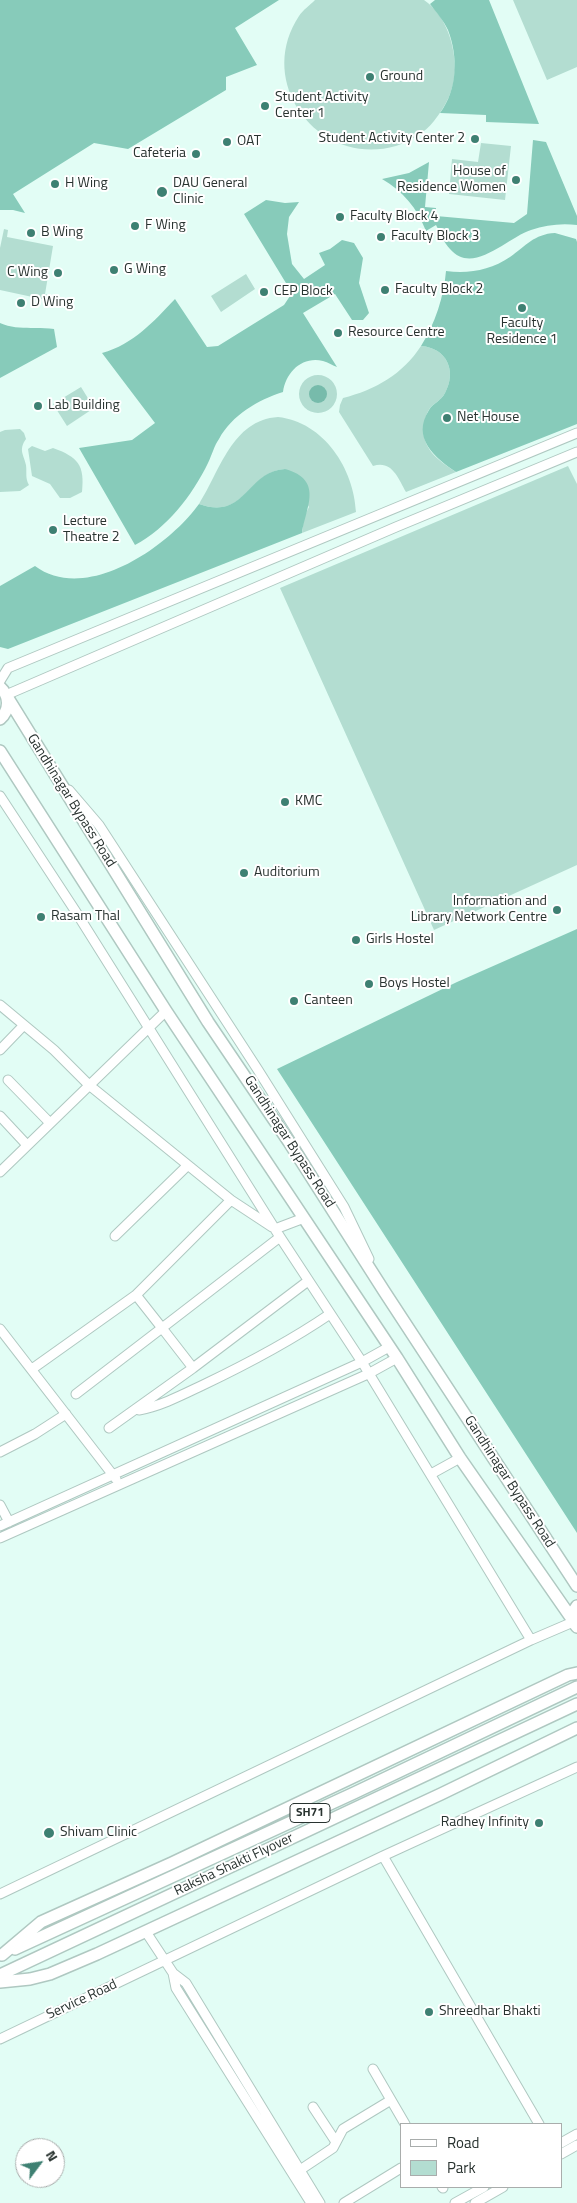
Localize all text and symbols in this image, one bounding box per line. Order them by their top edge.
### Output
place label: Ground [380,69,423,85]
marker: Ground [364,71,376,83]
place label: Student Activity Center 1 [275,90,369,122]
marker: Student Activity Center 1 [259,100,271,112]
place label: Student Activity Center 2 [319,131,465,147]
marker: Student Activity Center 2 [469,133,481,145]
place label: OAT [237,134,261,150]
marker: OAT [221,136,233,148]
place label: Cafeteria [133,146,186,162]
marker: Cafeteria [190,148,202,160]
place label: House of Residence Women [397,164,506,196]
marker: House of Residence Women [510,174,522,186]
place label: H Wing [65,176,108,192]
place label: DAU General Clinic [173,176,248,208]
marker: H Wing [49,178,61,190]
marker: DAU General Clinic [155,185,169,199]
place label: Faculty Block 4 [350,209,438,225]
marker: Faculty Block 4 [334,211,346,223]
place label: F Wing [145,218,186,234]
marker: F Wing [129,220,141,232]
place label: B Wing [41,225,83,241]
marker: B Wing [25,227,37,239]
place label: Faculty Block 3 [391,229,479,245]
marker: Faculty Block 3 [375,231,387,243]
place label: G Wing [124,262,166,278]
marker: G Wing [108,264,120,276]
place label: C Wing [7,265,48,281]
marker: C Wing [52,267,64,279]
place label: Faculty Block 2 [395,282,483,298]
place label: CEP Block [274,284,333,300]
marker: Faculty Block 2 [379,284,391,296]
marker: CEP Block [258,286,270,298]
place label: D Wing [31,295,73,311]
marker: D Wing [15,297,27,309]
marker: Faculty Residence 1 [516,302,528,314]
place label: Faculty Residence 1 [486,316,558,348]
place label: Resource Centre [348,325,444,341]
marker: Resource Centre [332,327,344,339]
place label: Lab Building [48,398,120,414]
marker: Lab Building [32,400,44,412]
place label: Net House [457,410,519,426]
marker: Net House [441,412,453,424]
place label: Lecture Theatre 2 [63,514,120,546]
marker: Lecture Theatre 2 [47,524,59,536]
street label: Gandhinagar Bypass Road [23,731,119,871]
place label: KMC [295,794,322,810]
marker: KMC [279,796,291,808]
place label: Auditorium [254,865,320,881]
marker: Auditorium [238,867,250,879]
place label: Information and Library Network Centre [411,894,547,926]
marker: Information and Library Network Centre [551,904,563,916]
place label: Rasam Thal [51,909,120,925]
marker: Rasam Thal [35,911,47,923]
place label: Girls Hostel [366,932,434,948]
marker: Girls Hostel [350,934,362,946]
place label: Boys Hostel [379,976,450,992]
marker: Boys Hostel [363,978,375,990]
place label: Canteen [304,993,353,1009]
marker: Canteen [288,995,300,1007]
street label: Gandhinagar Bypass Road [240,1073,338,1211]
street label: Gandhinagar Bypass Road [460,1413,558,1551]
road number: SH71 [290,1804,330,1822]
place label: Radhey Infinity [441,1815,529,1831]
marker: Radhey Infinity [533,1817,545,1829]
place label: Shivam Clinic [60,1825,137,1841]
marker: Shivam Clinic [42,1826,56,1840]
street label: Raksha Shakti Flyover [172,1830,296,1900]
street label: Service Road [44,1976,120,2024]
place label: Shreedhar Bhakti [439,2004,541,2020]
marker: Shreedhar Bhakti [423,2006,435,2018]
legend [400,2123,562,2188]
text: Road [447,2131,479,2154]
north arrow [15,2138,65,2188]
text: N [41,2146,64,2165]
text: Park [447,2156,476,2179]

